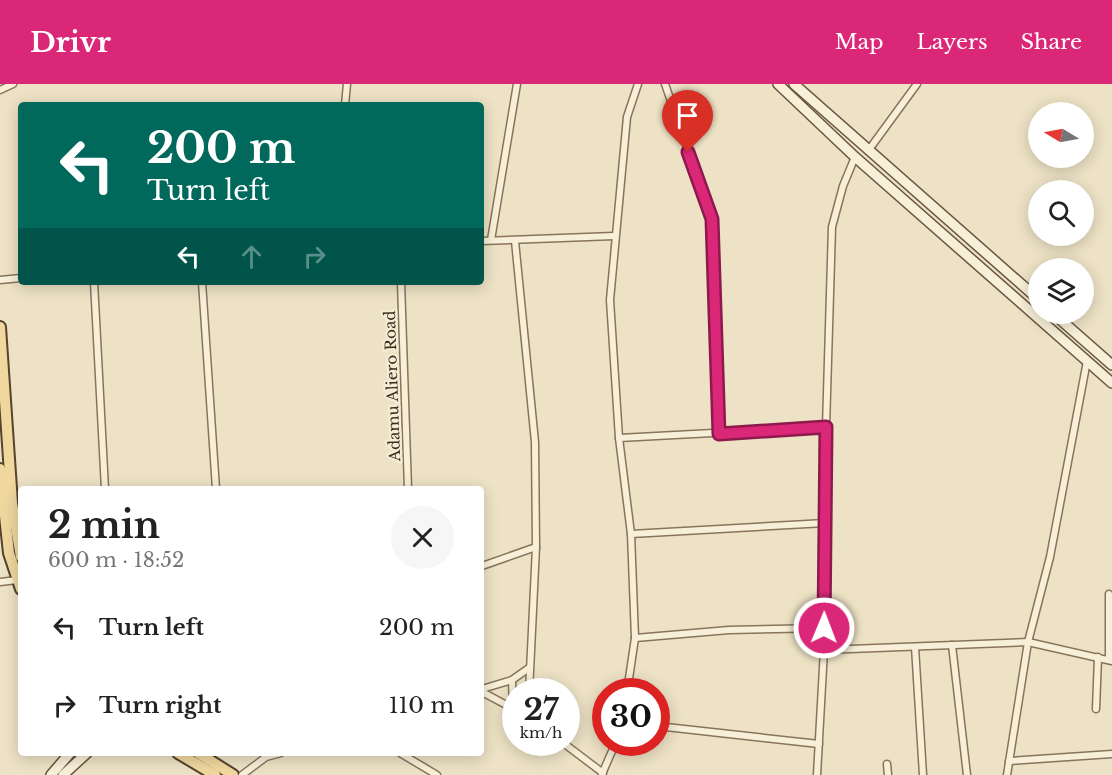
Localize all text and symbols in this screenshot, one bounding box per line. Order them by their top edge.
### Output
text: Drivr [30,25,111,60]
text: Map [835,29,884,55]
text: Layers [917,29,988,55]
text: Share [1021,29,1082,55]
pin [662,90,713,152]
icon: arrive [671,99,704,132]
north arrow [1028,102,1094,168]
map controls [1028,102,1094,324]
text: 200 m [147,122,295,174]
icon: left [48,126,126,204]
text: Turn left [147,174,270,207]
button: search [1028,180,1094,246]
icon: left [172,240,205,273]
icon: ahead [235,240,268,273]
icon: right [298,240,331,273]
button: layers [1028,258,1094,324]
street label: Adamu Aliero Road [380,310,404,463]
text: 2 min [48,503,160,548]
button: close [391,506,454,569]
text: 600 m · 18:52 [48,548,184,572]
position arrow [792,596,856,660]
icon: left [48,611,81,644]
text: Turn left [99,614,204,641]
text: 200 m [379,614,454,641]
speed limit sign: 30 [592,678,670,756]
icon: right [48,689,81,722]
text: 27 [523,691,559,728]
text: Turn right [99,692,221,719]
text: 110 m [389,692,454,719]
text: km/h [520,723,562,742]

